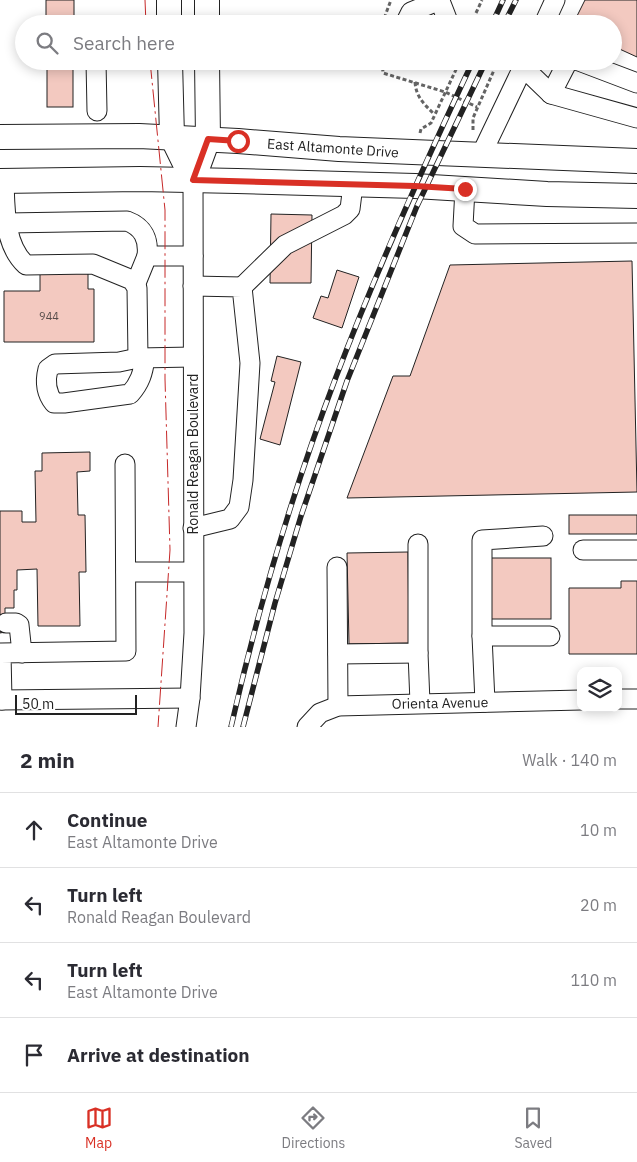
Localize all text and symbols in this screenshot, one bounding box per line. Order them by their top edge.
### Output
search box [15,15,622,70]
icon: search [33,29,61,57]
text: Search here [73,31,175,55]
route start [227,130,250,153]
street label: East Altamonte Drive [267,134,400,162]
route end [454,178,477,201]
house number: 944 [39,309,59,323]
street label: Ronald Reagan Boulevard [184,374,202,534]
map controls [577,667,622,712]
button: layers [577,667,622,712]
scale bar [15,692,138,715]
street label: Orienta Avenue [392,693,489,713]
text: 50 m [22,695,54,713]
text: 2 min [20,746,75,774]
text: Walk · 140 m [522,750,617,770]
text: Continue [67,808,147,832]
icon: ahead [20,816,48,844]
text: 10 m [580,820,617,840]
text: East Altamonte Drive [67,832,218,852]
text: Turn left [67,883,143,907]
icon: left [20,891,48,919]
text: 20 m [580,895,617,915]
text: Ronald Reagan Boulevard [67,907,251,927]
text: Turn left [67,958,143,982]
icon: left [20,966,48,994]
text: 110 m [570,970,617,990]
text: East Altamonte Drive [67,982,218,1002]
icon: arrive [20,1041,48,1069]
text: Arrive at destination [67,1043,250,1067]
tab: Map [85,1104,113,1152]
tab: Directions [282,1104,345,1152]
tab: Saved [514,1104,552,1152]

